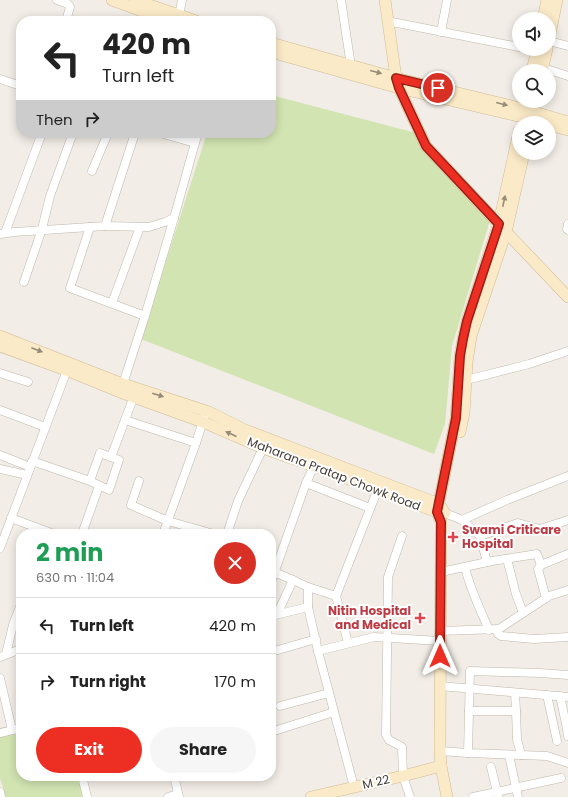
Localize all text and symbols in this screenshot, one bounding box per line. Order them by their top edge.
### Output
map controls [512,12,556,160]
button: sound [512,12,556,56]
text: 420 m [102,25,191,64]
icon: left [36,32,88,84]
text: Turn left [102,63,174,88]
button: search [512,64,556,108]
one-way arrow [370,70,382,76]
pin [421,71,455,105]
icon: arrive [427,77,449,99]
one-way arrow [496,101,509,107]
icon: right [81,108,103,130]
text: Then [36,109,73,130]
button: layers [512,116,556,160]
one-way arrow [501,195,507,208]
one-way arrow [31,348,43,354]
one-way arrow [153,393,165,399]
one-way arrow [225,431,236,437]
street label: Maharana Pratap Chowk Road [245,433,423,514]
place label: Swami Criticare Hospital [462,521,561,552]
marker: Swami Criticare Hospital [447,531,459,543]
text: 2 min [36,536,103,569]
button: close [214,542,256,584]
text: 630 m · 11:04 [36,568,114,587]
place label: Nitin Hospital and Medical [328,602,411,633]
marker: Nitin Hospital and Medical [414,612,426,624]
icon: left [36,615,58,637]
text: Turn left [70,615,134,636]
text: 420 m [209,615,256,636]
position arrow [419,635,461,677]
icon: right [36,671,58,693]
text: Turn right [70,671,146,692]
text: 170 m [214,671,256,692]
button: Exit [36,727,142,773]
button: Share [150,727,256,773]
street label: M 22 [361,770,391,793]

